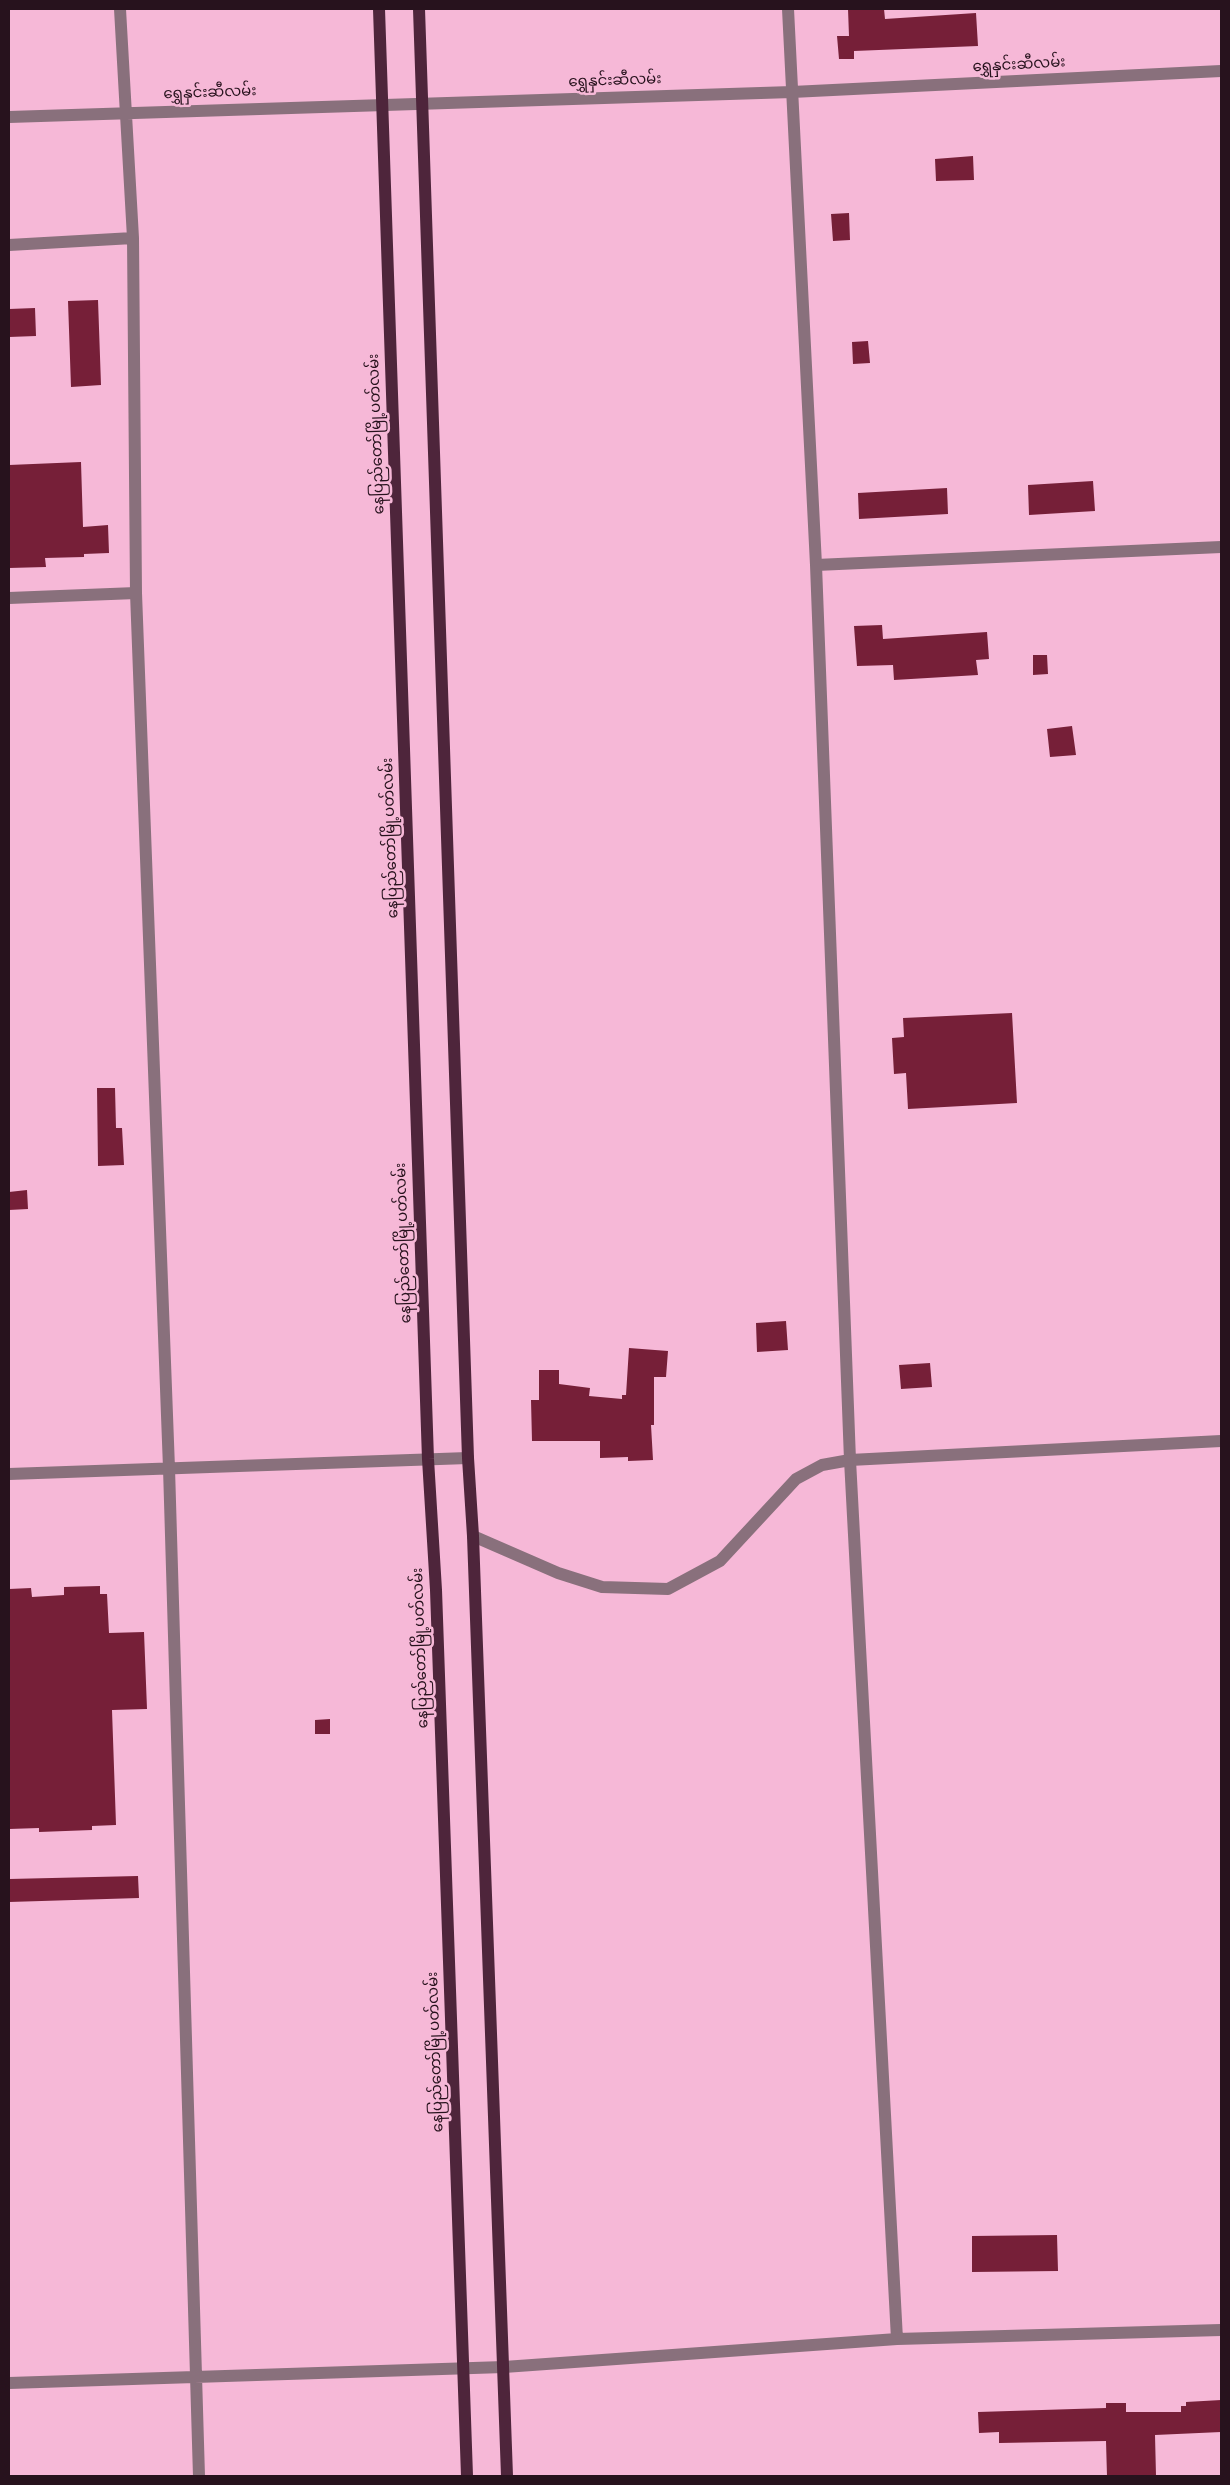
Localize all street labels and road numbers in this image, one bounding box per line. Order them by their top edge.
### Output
street label: ရွှေနှင်းဆီလမ်း [972,54,1066,76]
street label: ရွှေနှင်းဆီလမ်း [568,70,662,92]
street label: ရွှေနှင်းဆီလမ်း [163,82,257,104]
street label: နေပြည်တော်မြို့ပတ်လမ်း [365,353,389,515]
street label: နေပြည်တော်မြို့ပတ်လမ်း [379,757,403,919]
street label: နေပြည်တော်မြို့ပတ်လမ်း [392,1162,416,1324]
street label: နေပြည်တော်မြို့ပတ်လမ်း [409,1567,433,1729]
street label: နေပြည်တော်မြို့ပတ်လမ်း [424,1971,448,2133]

